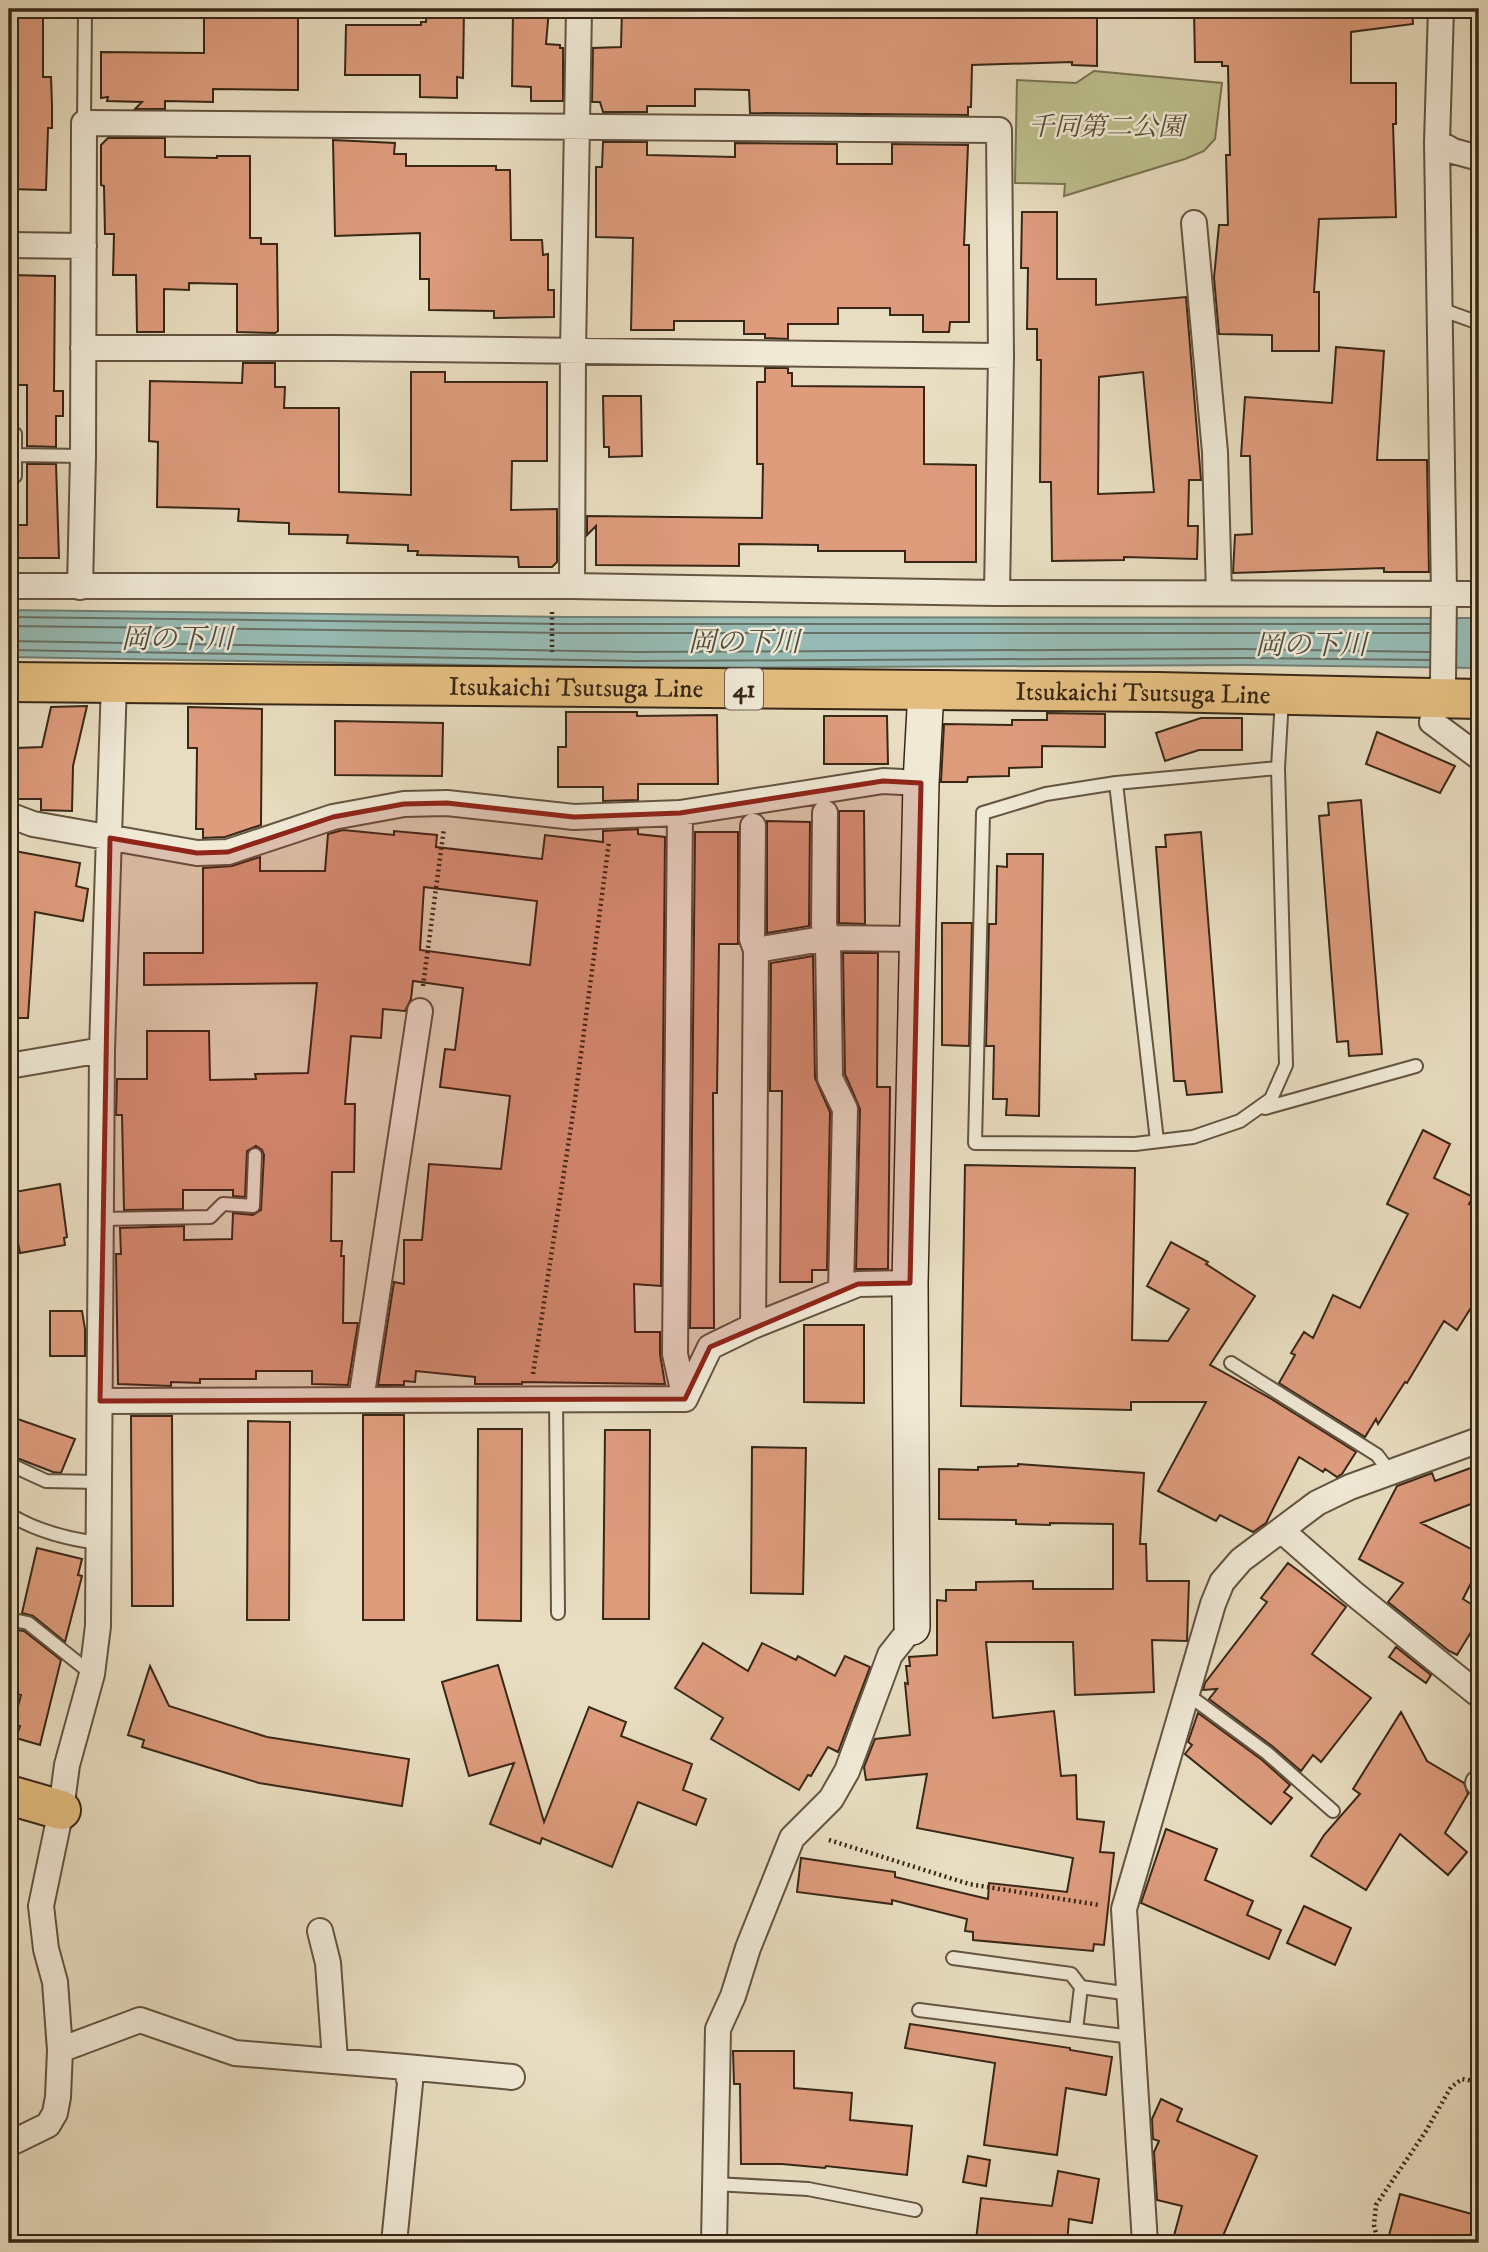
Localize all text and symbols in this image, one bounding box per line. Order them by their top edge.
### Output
park label: 千同第二公園 [1028,111,1188,144]
water label: 岡の下川 [121,622,236,657]
water label: 岡の下川 [688,625,803,660]
water label: 岡の下川 [1255,628,1370,663]
road number: 41 [725,668,763,710]
street label: Itsukaichi Tsutsuga Line [448,671,704,706]
street label: Itsukaichi Tsutsuga Line [1015,676,1271,712]

